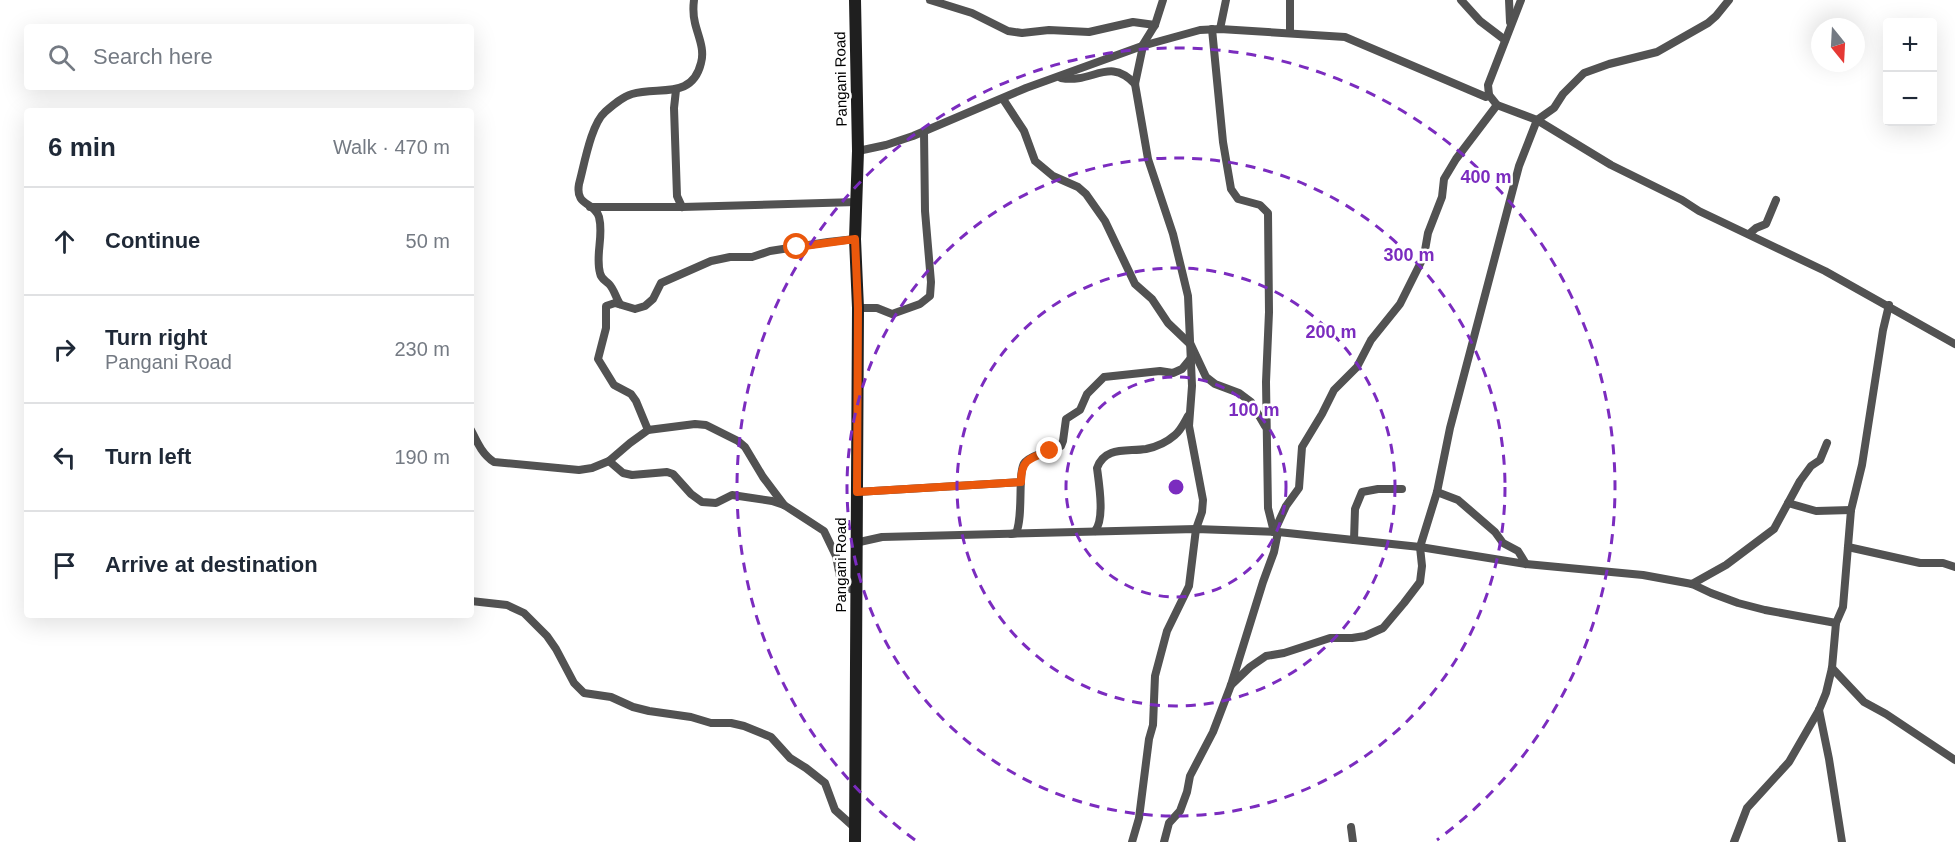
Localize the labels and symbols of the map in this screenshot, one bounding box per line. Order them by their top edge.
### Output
north arrow [1811,18,1865,72]
street label: Pangani Road [831,31,850,127]
text: 400 m [1460,167,1512,187]
route start [783,233,809,259]
text: 300 m [1383,245,1435,265]
text: 200 m [1305,322,1357,342]
text: 100 m [1228,400,1280,420]
route end [1036,437,1062,463]
centre of rings [1166,477,1186,497]
street label: Pangani Road [832,517,849,613]

